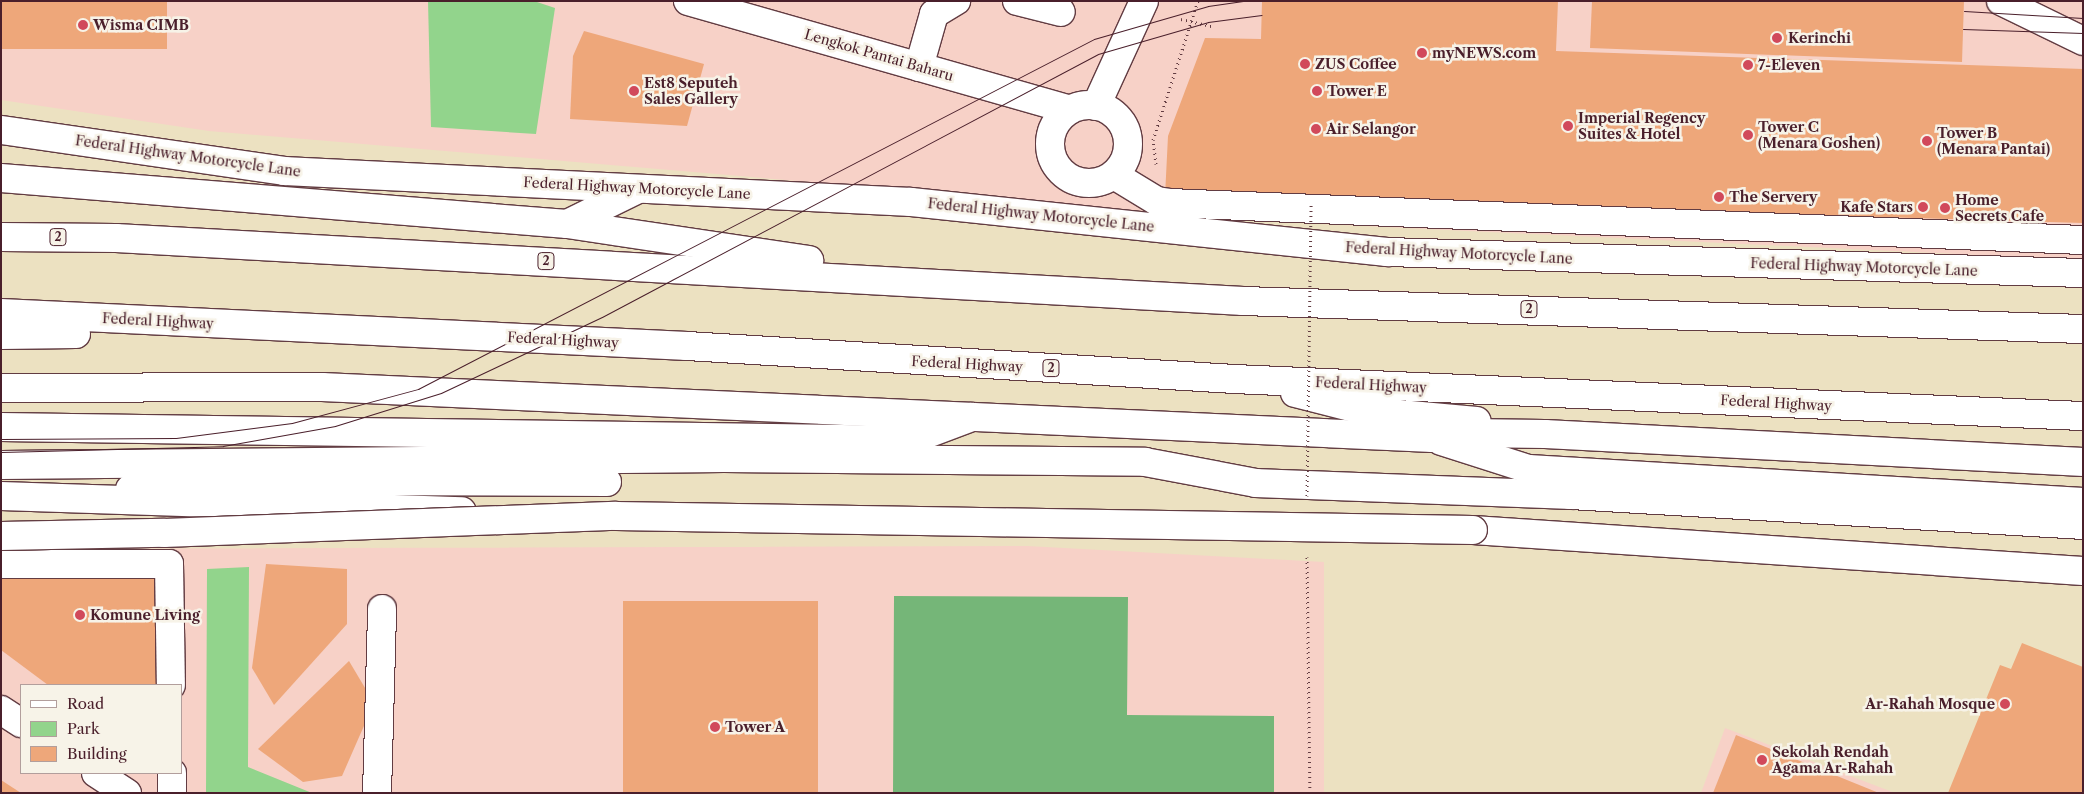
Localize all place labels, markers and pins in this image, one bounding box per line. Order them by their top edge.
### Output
place label: Wisma CIMB [93,17,189,33]
marker: Wisma CIMB [77,19,89,31]
place label: Kerinchi [1788,30,1851,46]
marker: Kerinchi [1770,31,1784,45]
place label: myNEWS.com [1432,45,1536,61]
marker: myNEWS.com [1416,47,1428,59]
place label: ZUS Coffee [1315,56,1397,72]
place label: 7-Eleven [1758,57,1820,73]
marker: ZUS Coffee [1299,58,1311,70]
marker: 7-Eleven [1742,59,1754,71]
place label: Est8 Seputeh Sales Gallery [644,75,738,108]
place label: Tower E [1327,83,1387,99]
marker: Est8 Seputeh Sales Gallery [628,85,640,97]
marker: Tower E [1311,85,1323,97]
place label: Imperial Regency Suites & Hotel [1578,110,1705,142]
place label: Tower C (Menara Goshen) [1758,119,1880,152]
marker: Imperial Regency Suites & Hotel [1562,120,1574,132]
place label: Air Selangor [1326,121,1416,137]
marker: Air Selangor [1310,123,1322,135]
place label: Tower B (Menara Pantai) [1937,125,2050,158]
marker: Tower C (Menara Goshen) [1742,129,1754,141]
marker: Tower B (Menara Pantai) [1921,135,1933,147]
place label: The Servery [1729,189,1817,205]
marker: The Servery [1713,191,1725,203]
place label: Home Secrets Cafe [1955,192,2044,224]
place label: Kafe Stars [1840,199,1913,215]
marker: Kafe Stars [1917,201,1929,213]
marker: Home Secrets Cafe [1939,202,1951,214]
place label: Komune Living [90,607,200,623]
marker: Komune Living [74,609,86,621]
place label: Ar-Rahah Mosque [1865,696,1995,712]
marker: Ar-Rahah Mosque [1999,698,2011,710]
place label: Tower A [725,719,786,735]
marker: Tower A [709,721,721,733]
place label: Sekolah Rendah Agama Ar-Rahah [1772,744,1894,776]
marker: Sekolah Rendah Agama Ar-Rahah [1756,754,1768,766]

